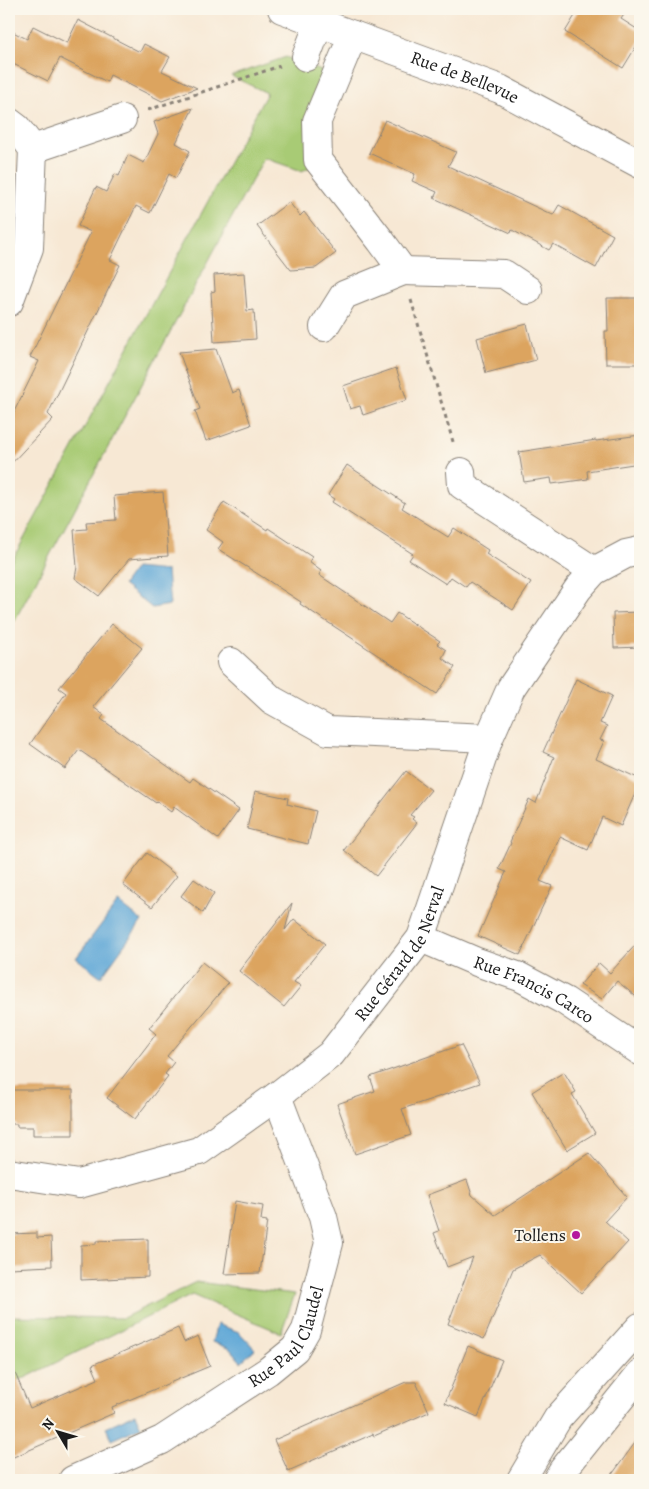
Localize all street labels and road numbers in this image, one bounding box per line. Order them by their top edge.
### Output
street label: Rue de Bellevue [407,45,523,109]
street label: Rue Gérard de Nerval [349,882,450,1026]
street label: Rue Francis Carco [470,950,599,1029]
street label: Rue Paul Claudel [243,1283,329,1393]

